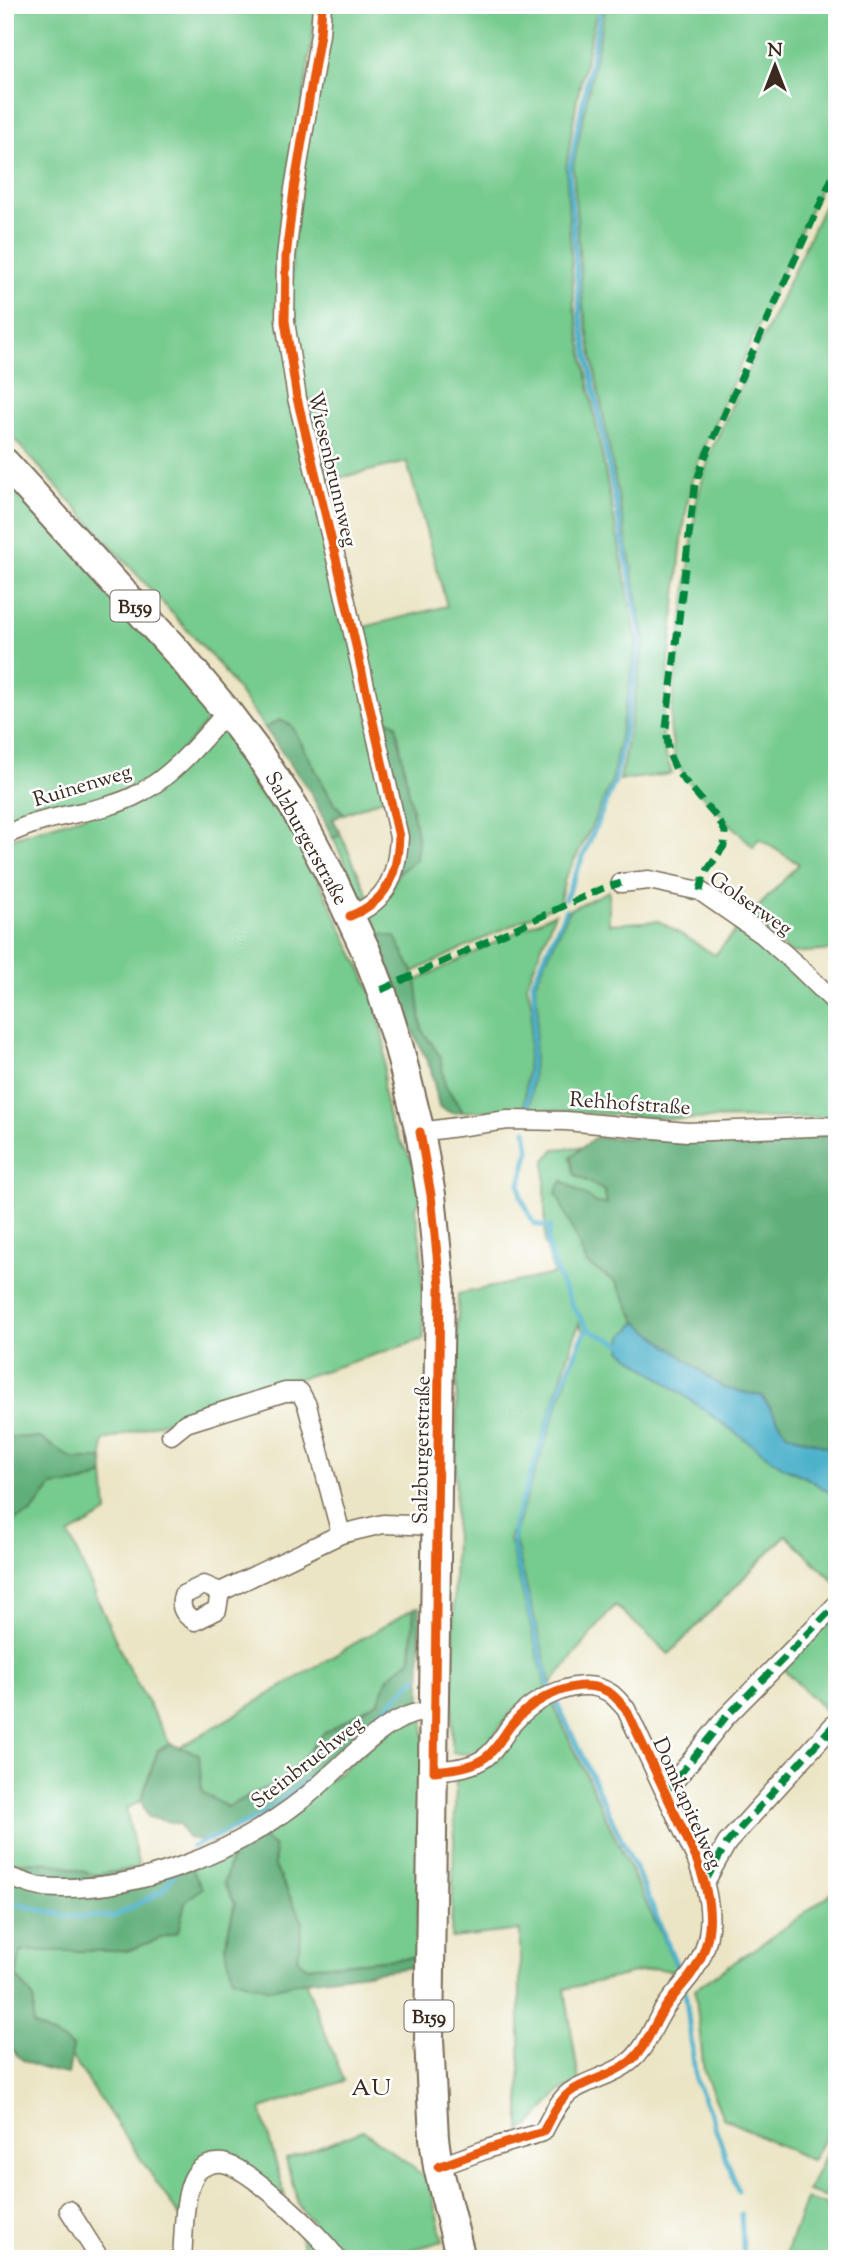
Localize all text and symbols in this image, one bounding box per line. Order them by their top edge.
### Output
north arrow [740,32,810,102]
text: N [767,38,783,65]
street label: Wiesenbrunnweg [299,389,364,550]
road number: B159 [110,590,160,622]
street label: Ruinenweg [30,758,135,816]
street label: Salzburgerstraße [256,767,354,911]
street label: Golserweg [702,865,798,944]
street label: Rehhofstraße [568,1086,691,1124]
street label: Salzburgerstraße [407,1375,439,1525]
street label: Steinbruchweg [246,1710,371,1817]
street label: Domkapitelweg [644,1733,729,1875]
road number: B159 [404,2000,453,2032]
district label: AU [351,2072,393,2106]

